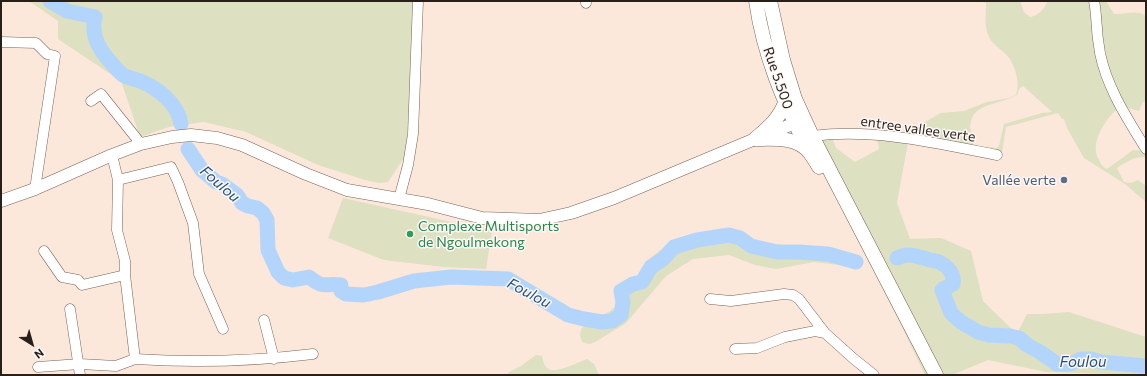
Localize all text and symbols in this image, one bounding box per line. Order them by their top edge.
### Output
street label: Rue 5.500 [760,45,796,111]
street label: entree vallee verte [859,113,977,145]
water label: Foulou [196,162,244,206]
place label: Vallée verte [982,172,1056,188]
marker: Vallée verte [1059,175,1069,185]
place label: Complexe Multisports de Ngoulmekong [418,218,559,250]
marker: Complexe Multisports de Ngoulmekong [405,229,415,239]
water label: Foulou [504,274,554,312]
north arrow [12,324,52,364]
text: N [32,346,47,362]
water label: Foulou [1060,353,1106,371]

